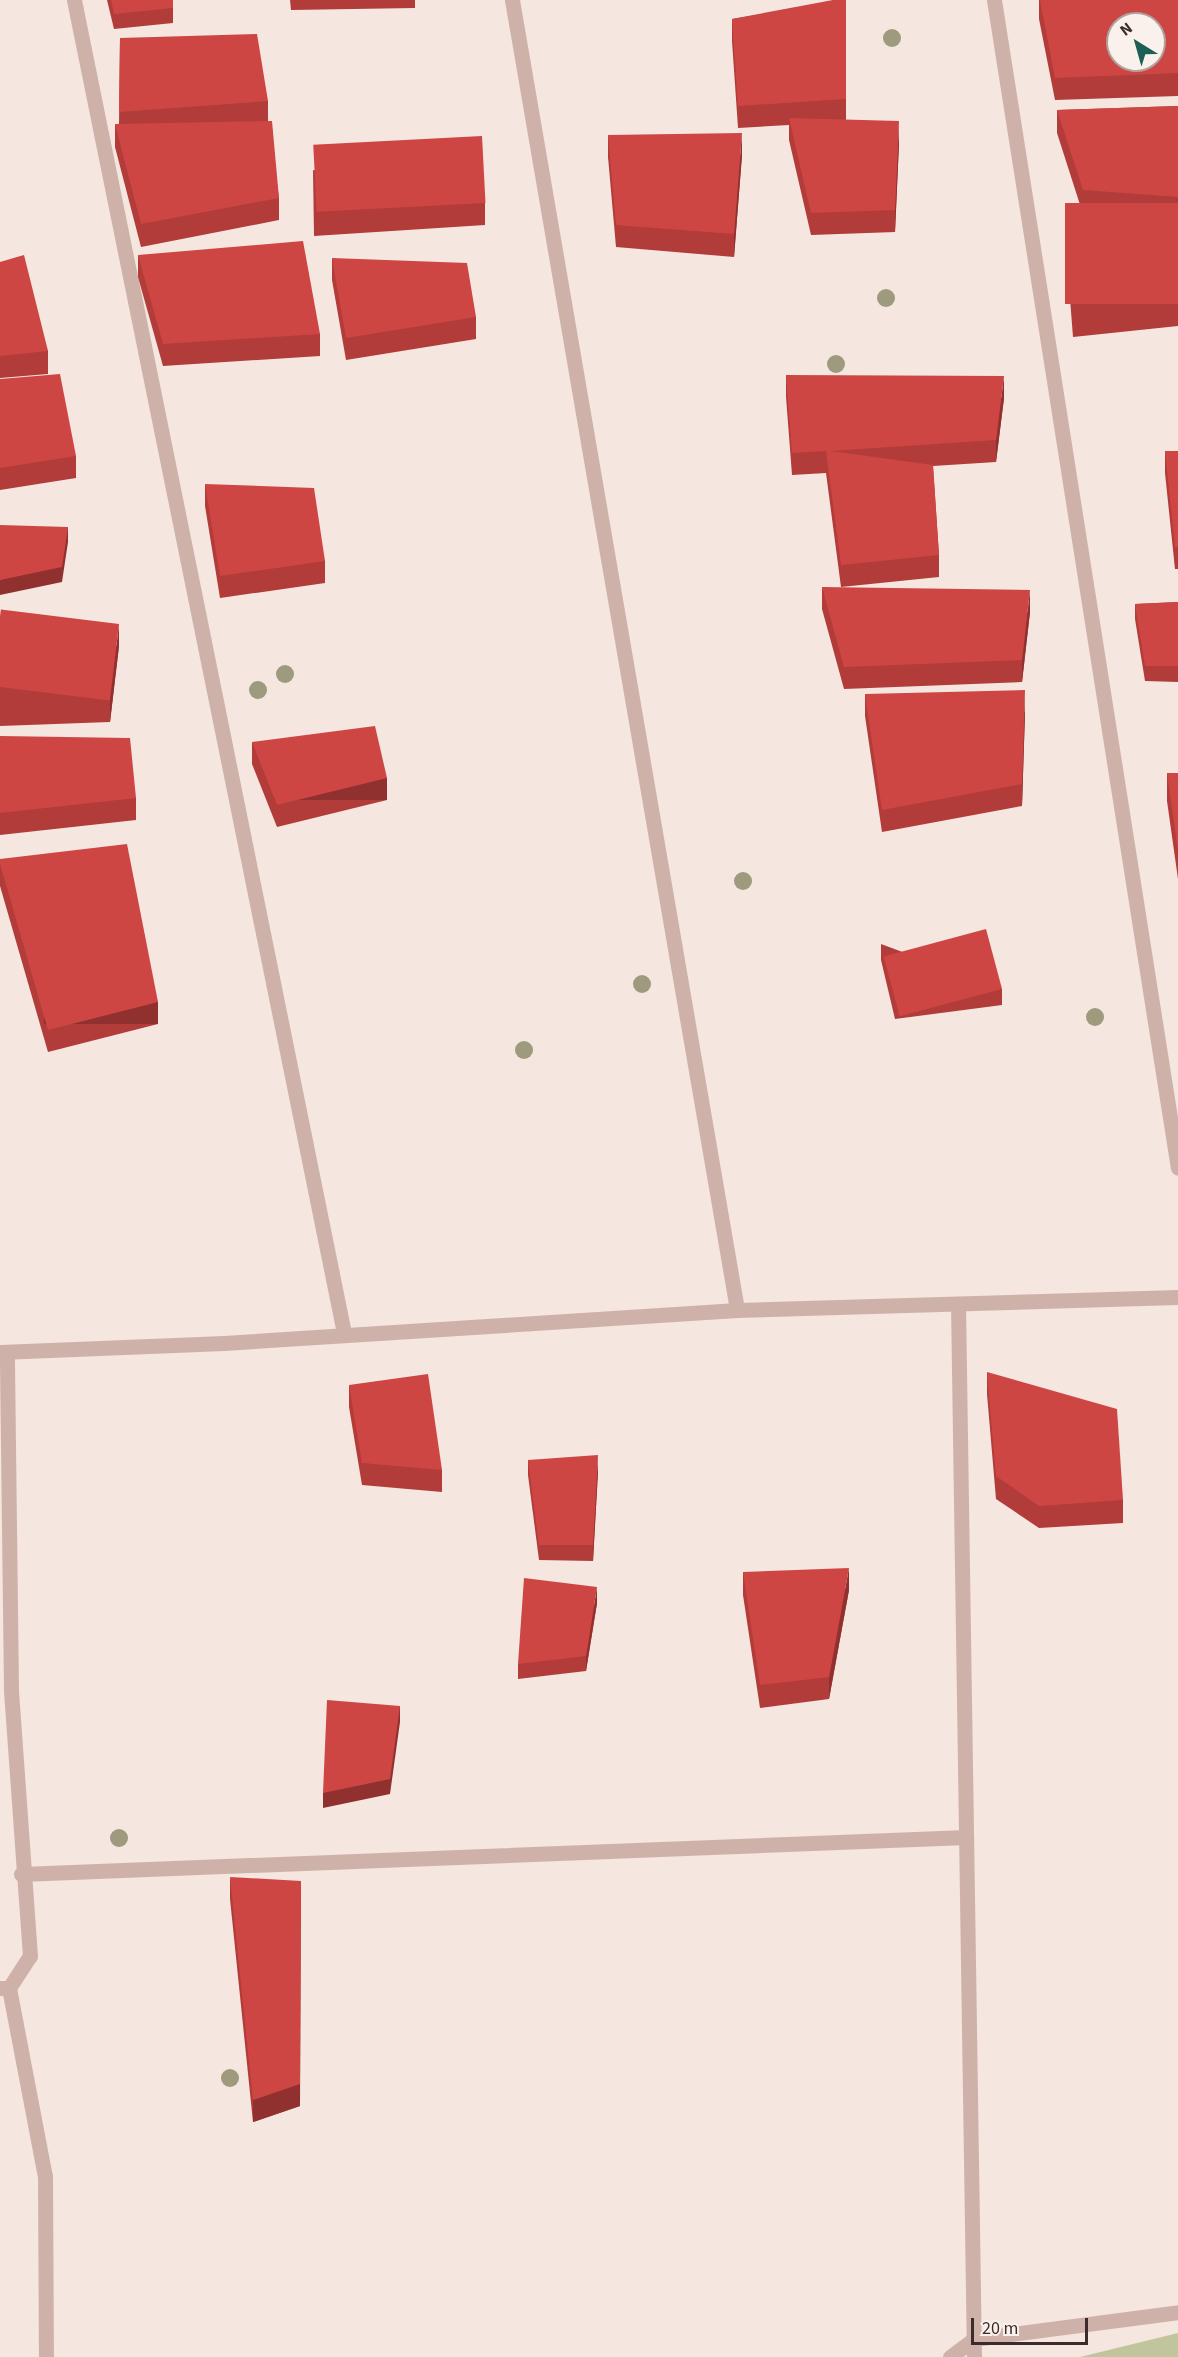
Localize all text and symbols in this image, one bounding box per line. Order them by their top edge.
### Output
north arrow [1106,12,1166,72]
text: N [1115,17,1137,41]
scale bar [974,2306,1091,2344]
text: 20 m [982,2316,1018,2341]

